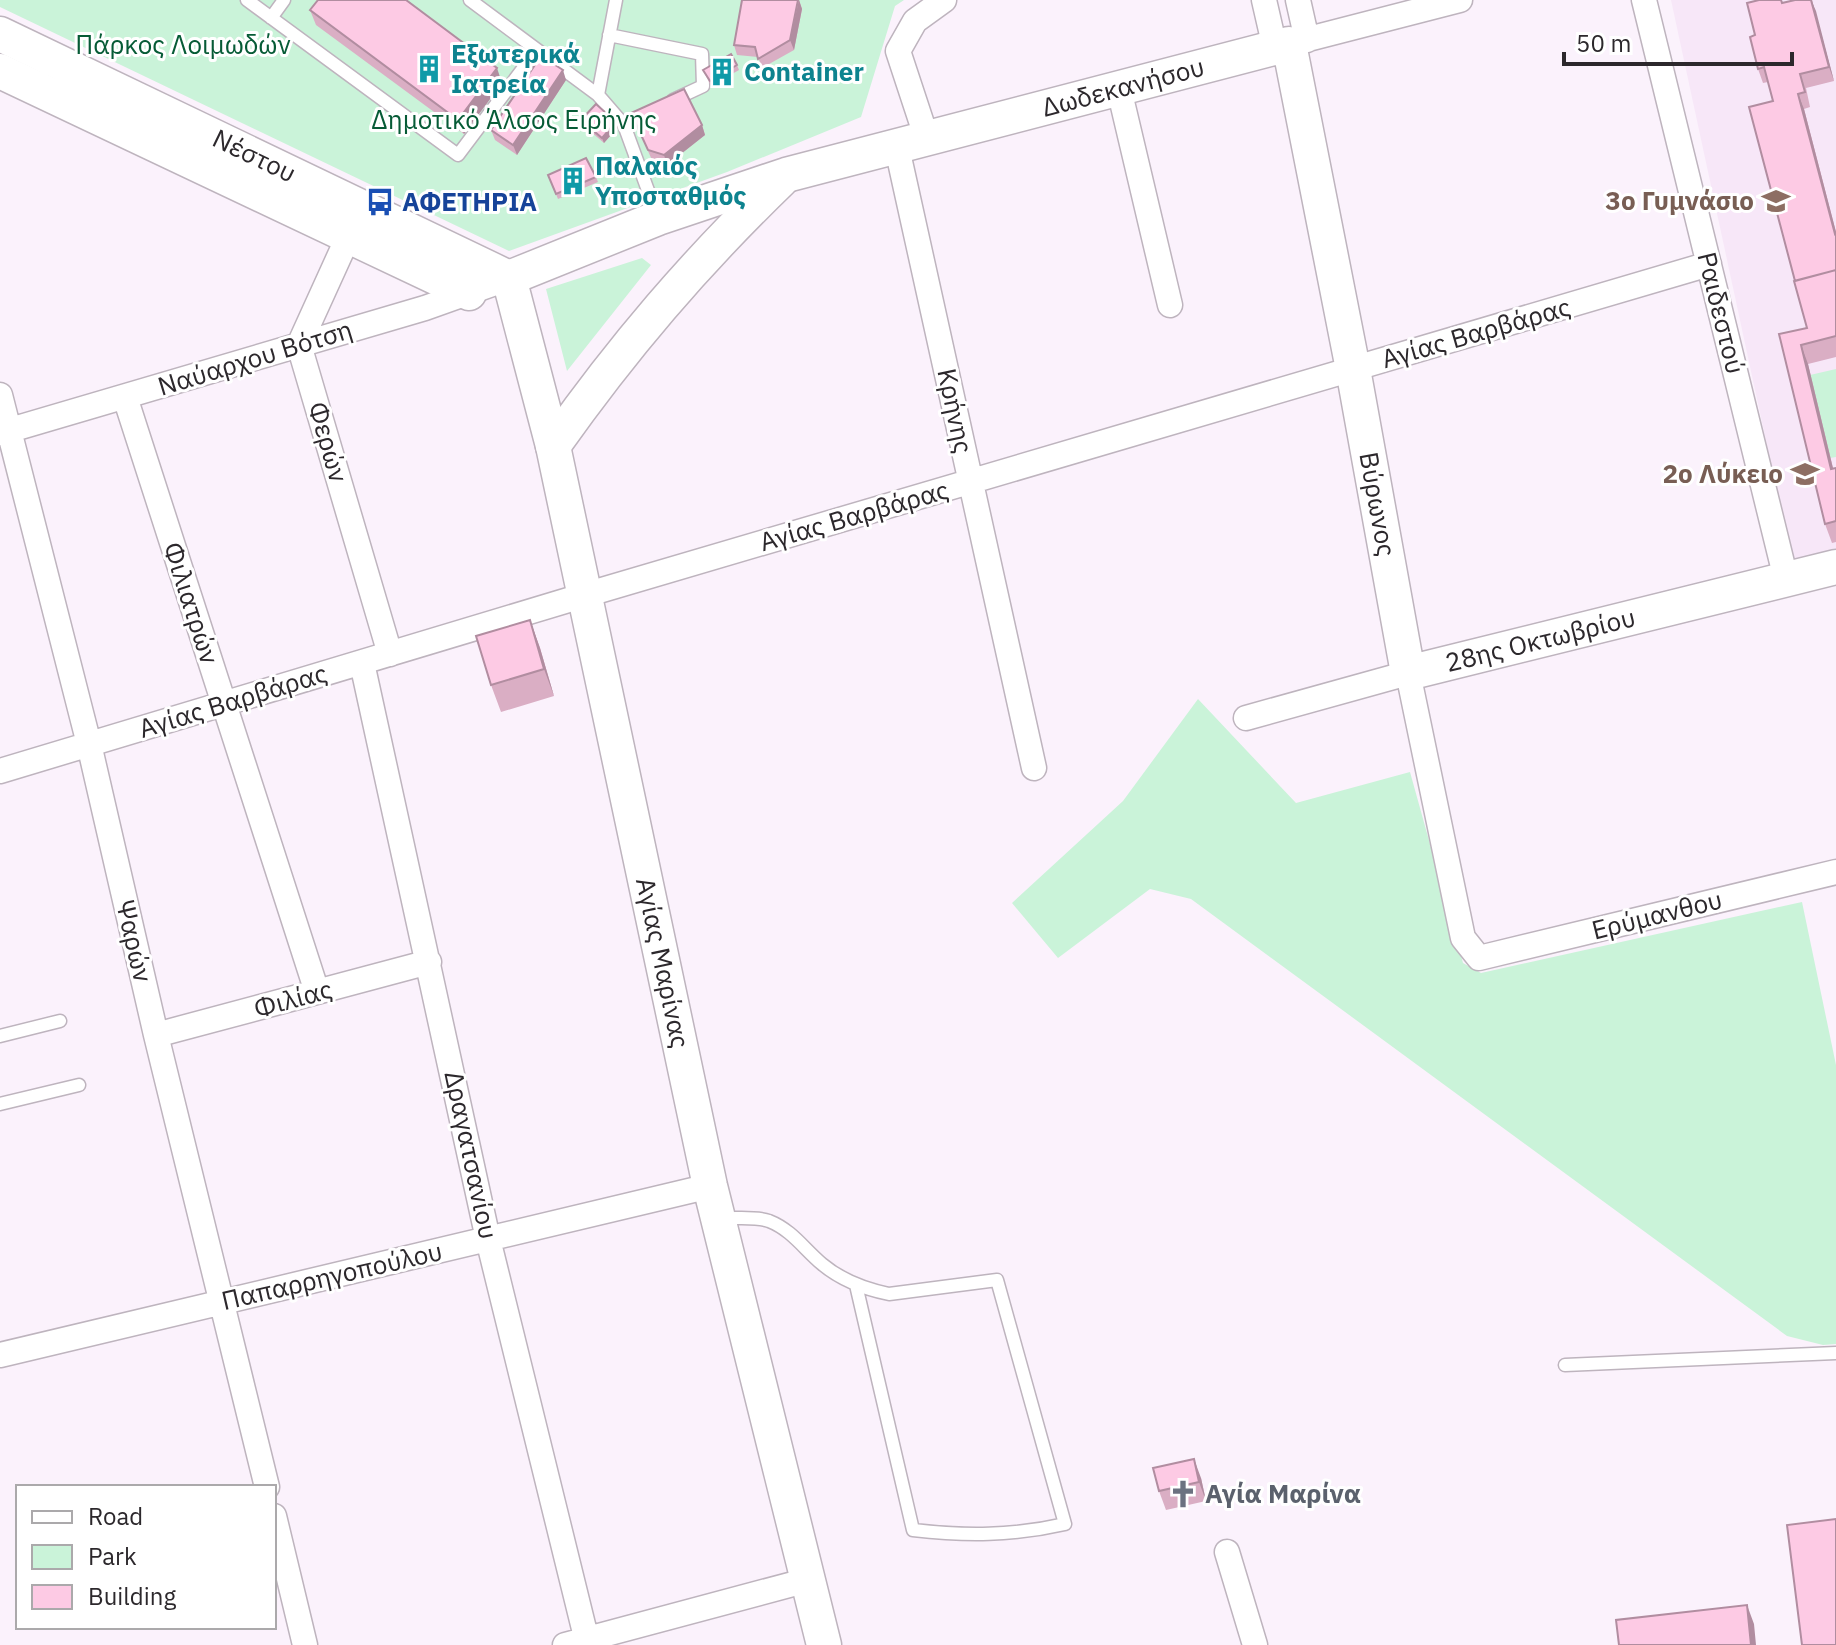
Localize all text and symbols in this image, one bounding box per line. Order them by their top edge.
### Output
scale bar [1564,16,1792,66]
park label: Πάρκος Λοιμωδών [75,27,291,61]
text: 50 m [1576,27,1631,59]
place label: Εξωτερικά Ιατρεία [451,36,580,100]
street label: Δωδεκανήσου [1038,49,1208,124]
building icon: Εξωτερικά Ιατρεία [414,54,444,84]
place label: Container [744,54,864,88]
building icon: Container [707,57,737,87]
park label: Δημοτικό Άλσος Ειρήνης [371,102,657,136]
street label: Νέστου [207,120,302,190]
place label: Παλαιός Υποσταθμός [595,148,746,212]
building icon: Παλαιός Υποσταθμός [558,166,588,196]
place label: 3ο Γυμνάσιο [1605,183,1754,217]
place label: ΑΦΕΤΗΡΙΑ [402,184,537,218]
school or university icon: 3ο Γυμνάσιο [1761,186,1791,216]
bus stop icon: ΑΦΕΤΗΡΙΑ [365,187,395,217]
street label: Ραιδεστού [1690,248,1754,377]
street label: Αγίας Βαρβάρας [1377,289,1574,375]
street label: Ναύαρχου Βότση [153,311,356,403]
street label: Κρήνης [930,365,982,456]
street label: Φερών [301,397,357,486]
street label: Βύρωνος [1352,449,1405,559]
place label: 2ο Λύκειο [1662,456,1783,490]
school or university icon: 2ο Λύκειο [1790,459,1820,489]
street label: Αγίας Βαρβάρας [755,472,952,558]
street label: Φιλιατρών [156,537,228,668]
street label: 28ης Οκτωβρίου [1442,599,1639,679]
street label: Αγίας Βαρβάρας [134,655,331,745]
street label: Αγίας Μαρίνας [629,874,698,1051]
street label: Ερύμανθου [1588,881,1726,947]
street label: Ψαρών [109,896,161,985]
street label: Φιλίας [250,971,336,1025]
street label: Δραγατσανίου [438,1067,506,1242]
street label: Παπαρρηγοπούλου [218,1233,446,1317]
place label: Αγία Μαρίνα [1205,1476,1361,1510]
church icon: Αγία Μαρίνα [1168,1479,1198,1509]
legend [16,1485,276,1629]
text: Road [88,1500,143,1532]
text: Park [88,1540,137,1572]
text: Building [88,1580,176,1612]

